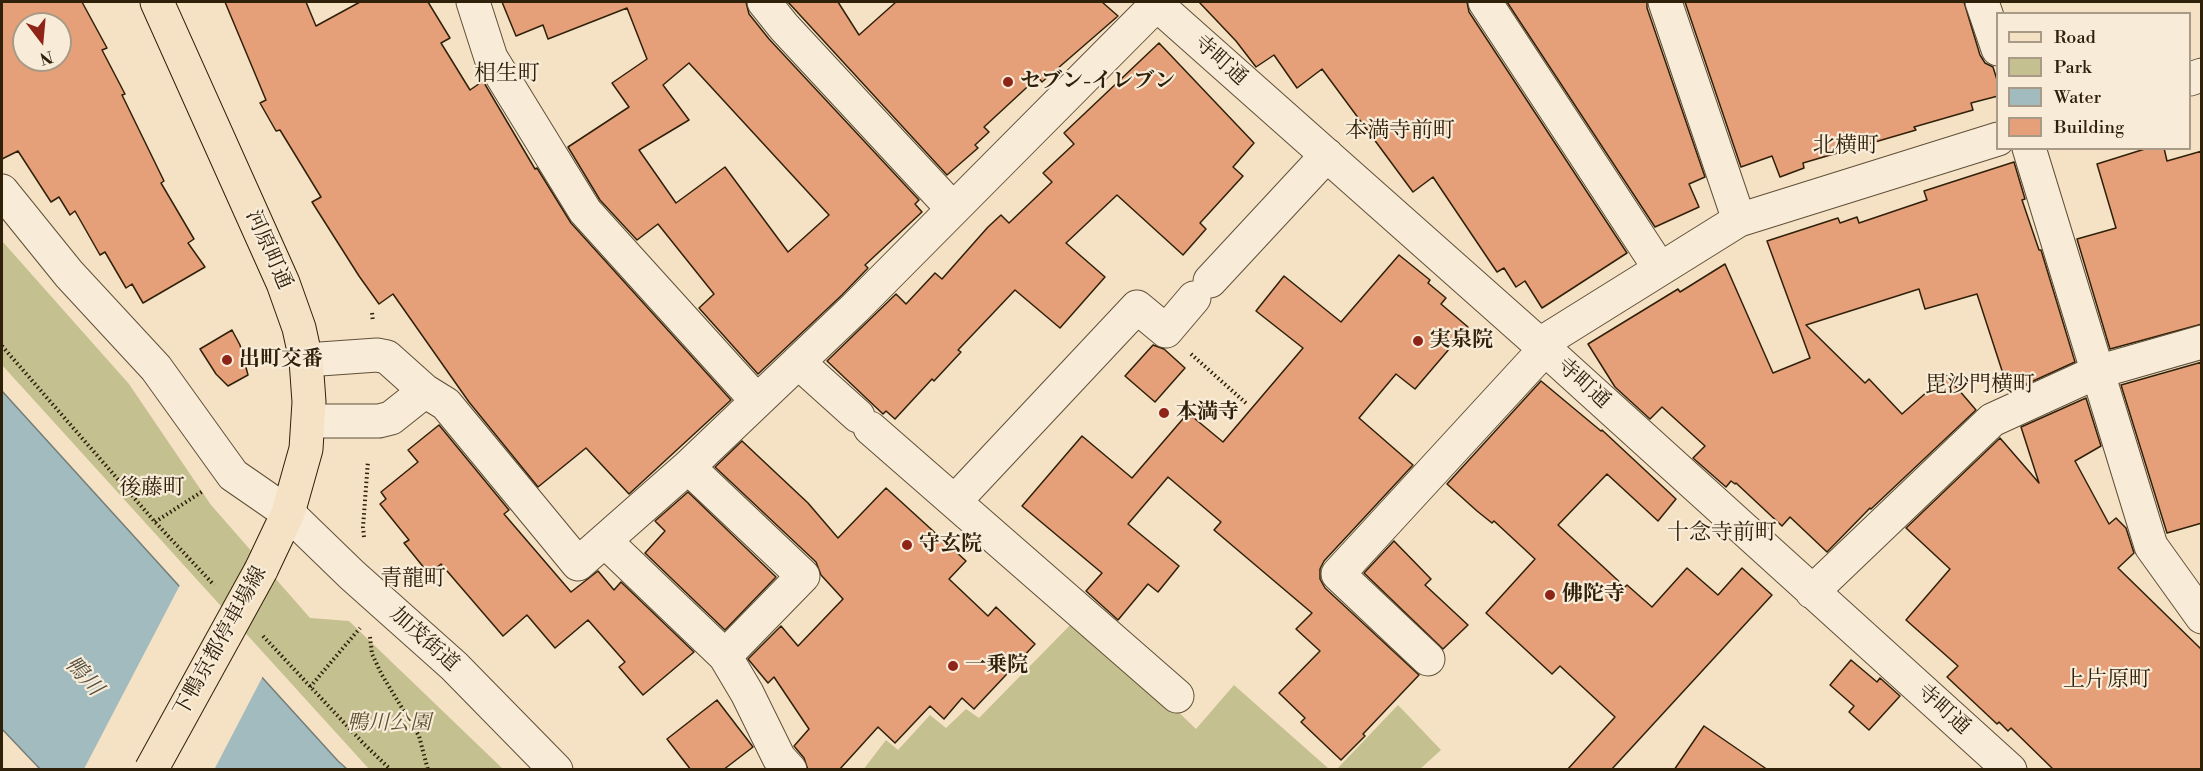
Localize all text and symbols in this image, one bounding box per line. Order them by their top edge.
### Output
north arrow [12,12,72,72]
legend [1996,12,2191,150]
text: Road [2054,26,2096,49]
street label: 寺町通 [1188,31,1252,91]
text: N [38,46,55,69]
text: Park [2054,56,2091,79]
district label: 相生町 [474,62,540,88]
place label: セブン-イレブン [1020,69,1175,95]
marker: セブン-イレブン [1001,75,1015,89]
text: Water [2054,86,2101,109]
text: Building [2054,116,2124,139]
district label: 本満寺前町 [1345,119,1455,145]
district label: 北横町 [1813,134,1879,160]
street label: 河原町通 [239,207,297,293]
place label: 実泉院 [1430,328,1493,354]
marker: 実泉院 [1411,334,1425,348]
place label: 出町交番 [239,347,323,373]
marker: 出町交番 [220,353,234,367]
street label: 寺町通 [1551,354,1615,414]
district label: 毘沙門横町 [1925,373,2035,399]
place label: 本満寺 [1176,400,1239,426]
marker: 本満寺 [1157,406,1171,420]
district label: 後藤町 [119,476,185,502]
district label: 十念寺前町 [1667,521,1777,547]
place label: 守玄院 [919,532,982,558]
marker: 守玄院 [900,538,914,552]
street label: 下鴨京都停車場線 [169,562,273,722]
district label: 青龍町 [380,567,446,593]
place label: 佛陀寺 [1562,582,1625,608]
marker: 佛陀寺 [1543,588,1557,602]
street label: 加茂街道 [384,603,464,677]
water label: 鴨川 [58,652,108,702]
place label: 一乗院 [965,653,1028,679]
marker: 一乗院 [946,659,960,673]
district label: 上片原町 [2063,668,2151,694]
street label: 寺町通 [1911,680,1975,740]
park label: 鴨川公園 [347,711,431,737]

